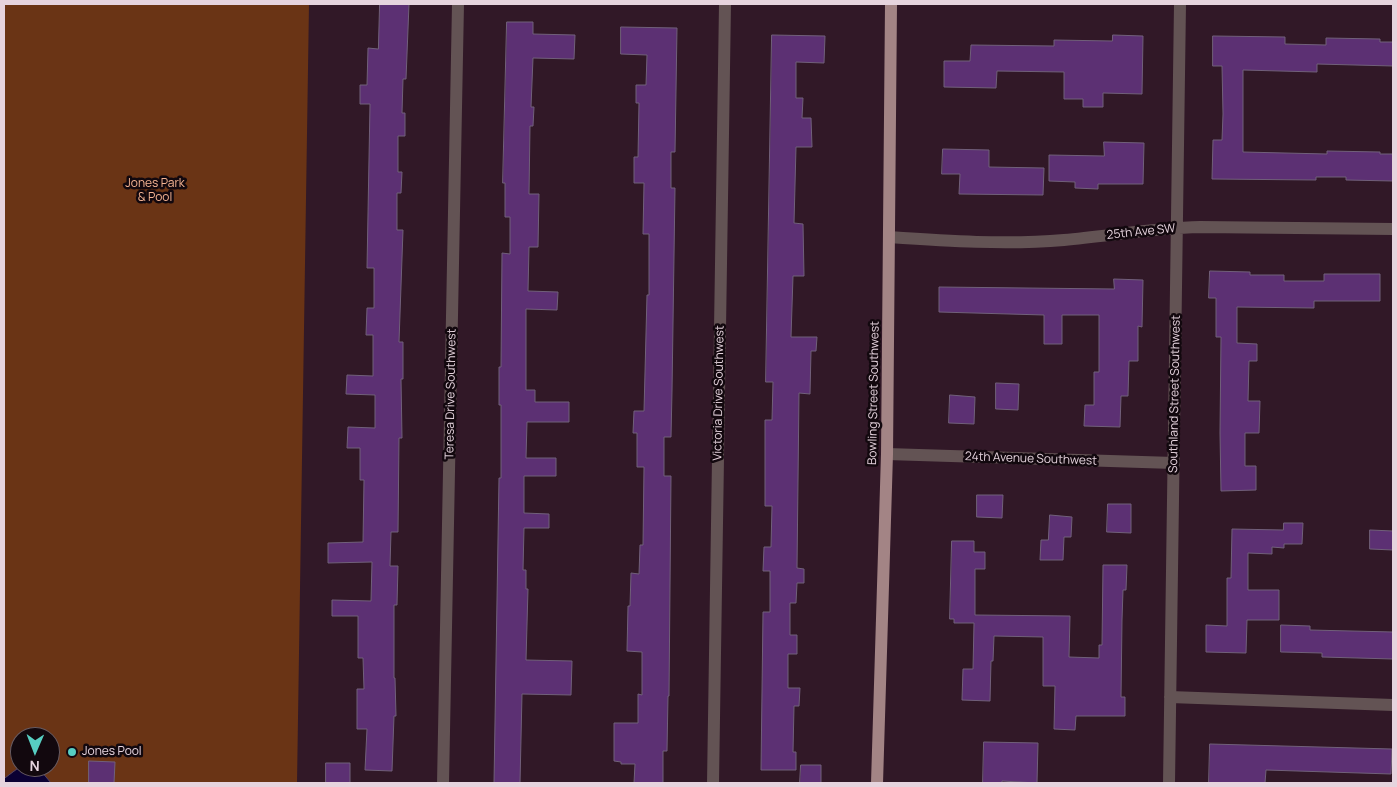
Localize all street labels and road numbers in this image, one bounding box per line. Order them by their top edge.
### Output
street label: 25th Ave SW [1106,221,1176,243]
street label: Southland Street Southwest [1166,315,1184,473]
street label: Bowling Street Southwest [866,321,882,465]
street label: Victoria Drive Southwest [711,325,727,461]
street label: Teresa Drive Southwest [443,328,459,460]
street label: 24th Avenue Southwest [965,449,1097,469]

